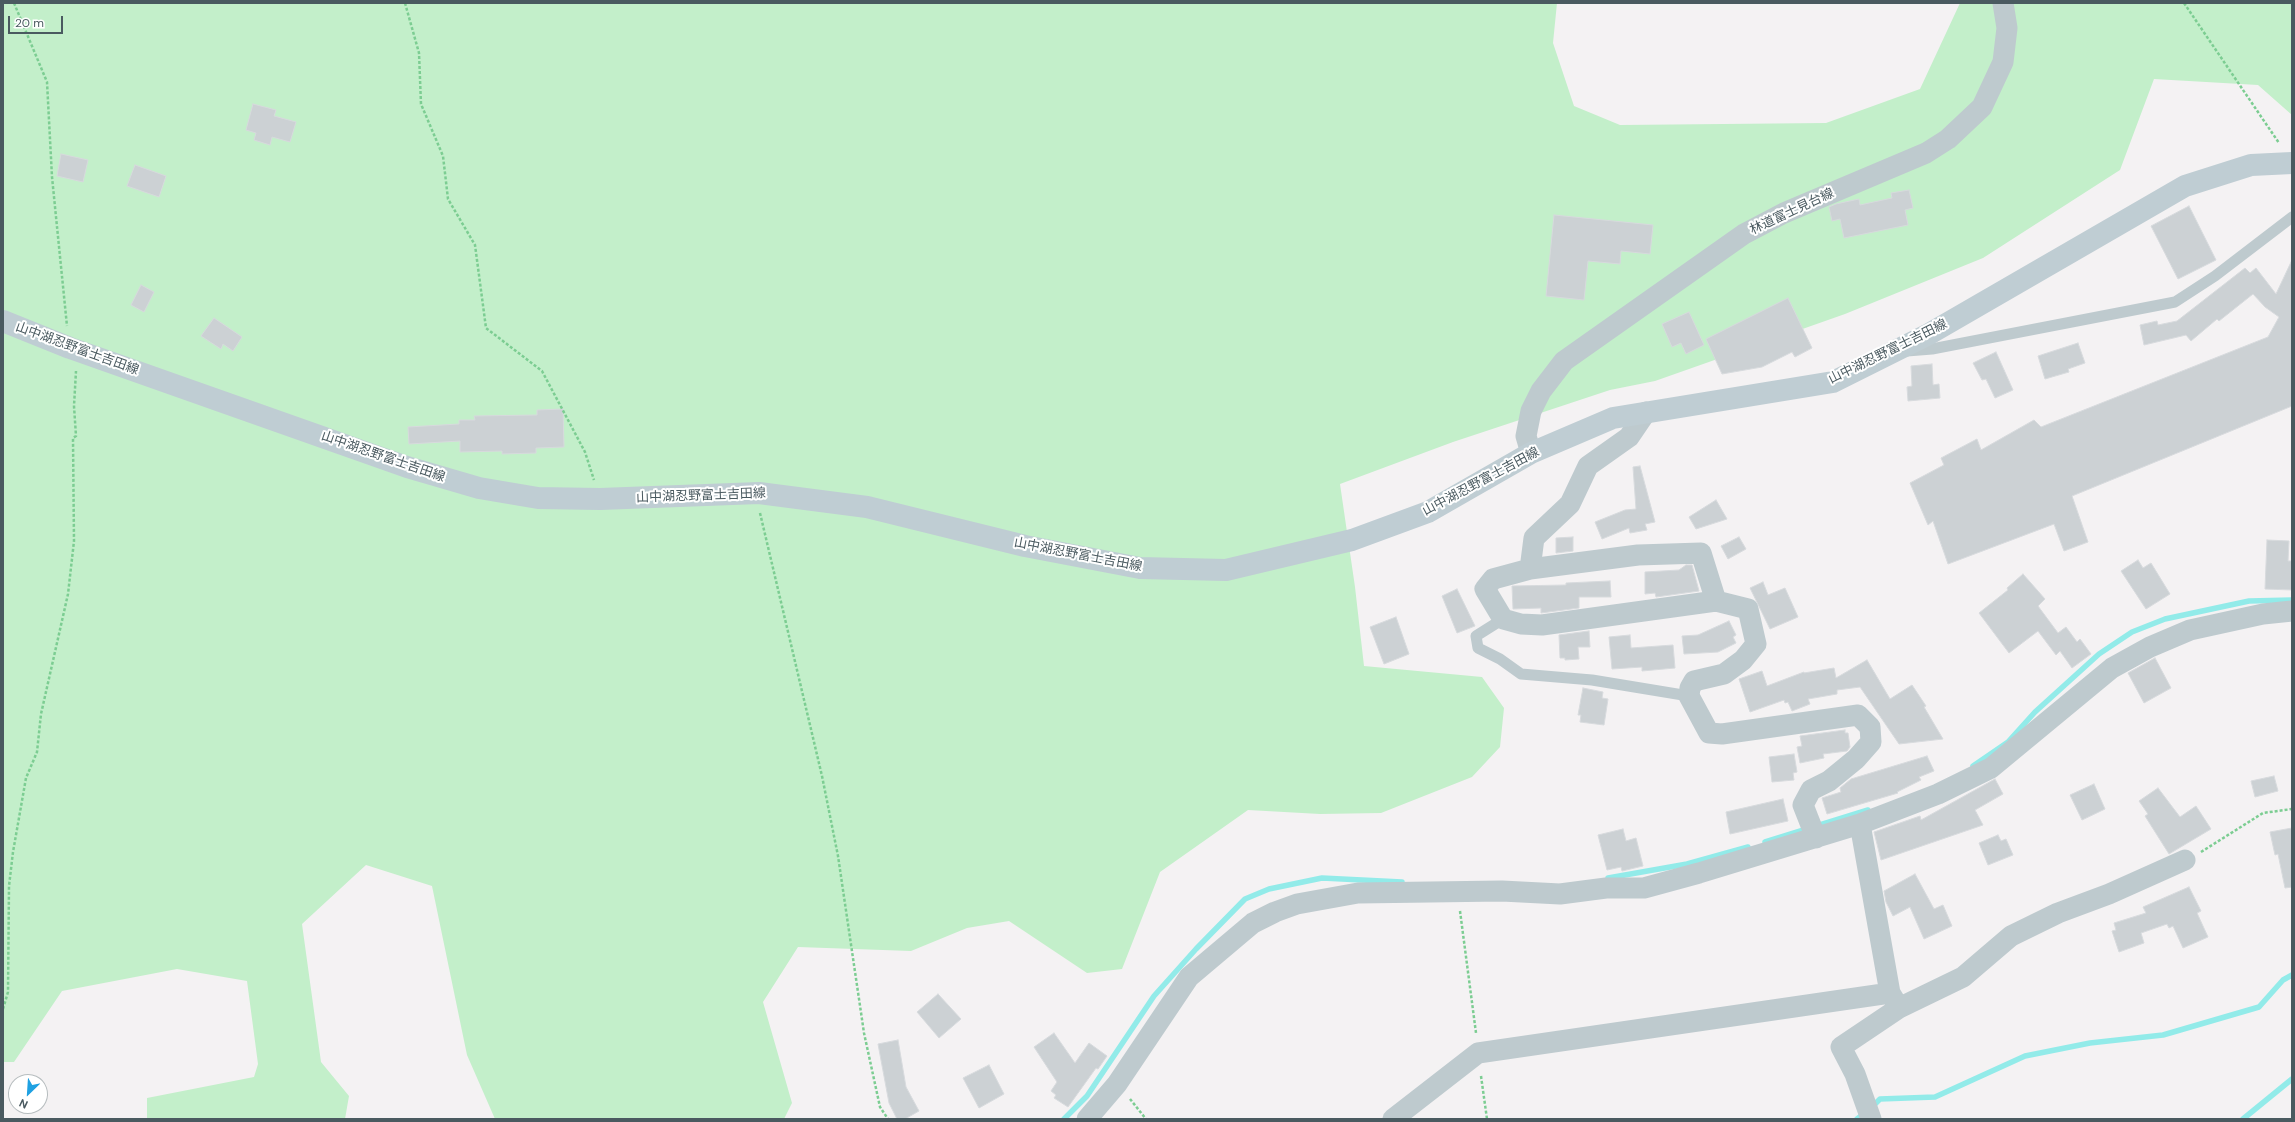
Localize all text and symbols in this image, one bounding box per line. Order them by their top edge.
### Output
scale bar [10,8,65,34]
text: 20 m [15,15,44,31]
street label: 林道富士見台線 [1747,186,1837,238]
street label: 山中湖忍野富士吉田線 [1826,316,1950,388]
street label: 山中湖忍野富士吉田線 [13,319,141,379]
street label: 山中湖忍野富士吉田線 [319,428,447,486]
street label: 山中湖忍野富士吉田線 [1420,445,1542,519]
street label: 山中湖忍野富士吉田線 [636,486,766,506]
street label: 山中湖忍野富士吉田線 [1013,535,1143,575]
north arrow [8,1074,48,1114]
text: N [17,1096,30,1112]

